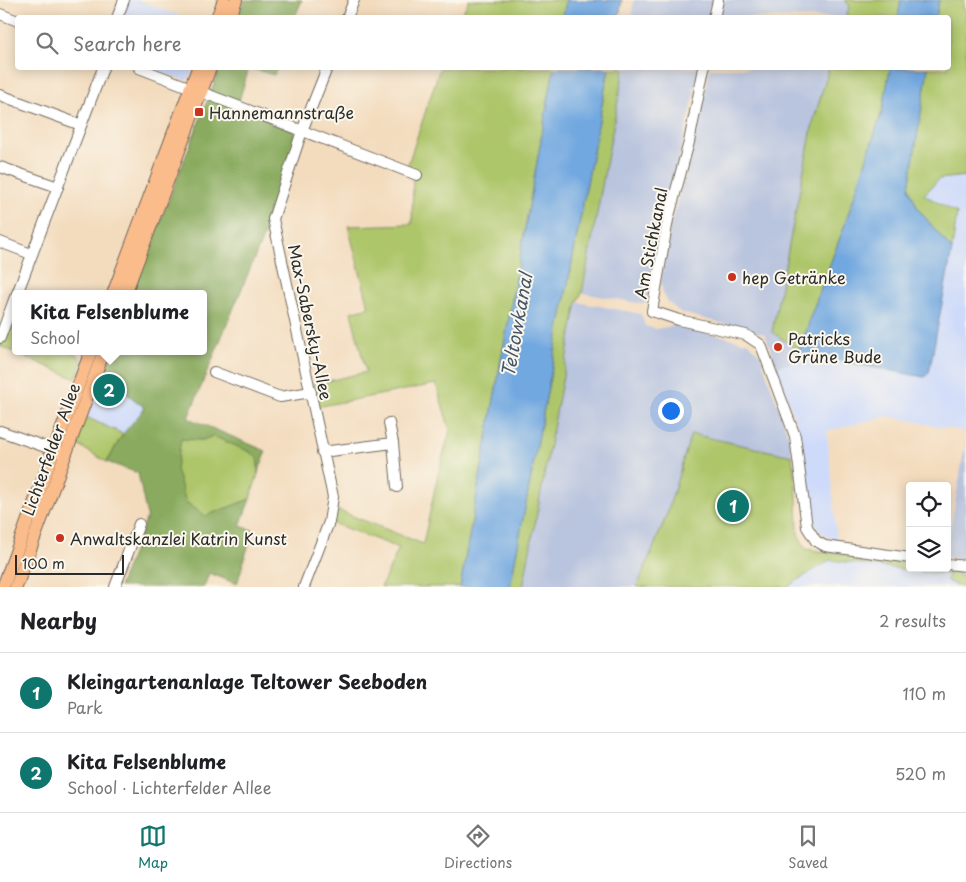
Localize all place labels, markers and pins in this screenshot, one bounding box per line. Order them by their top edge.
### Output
place label: Hannemannstraße [209,100,354,124]
marker: Hannemannstraße [193,106,205,118]
place label: hep Getränke [742,265,846,289]
marker: hep Getränke [726,271,738,283]
place label: Patricks Grüne Bude [788,326,882,368]
marker: Patricks Grüne Bude [772,341,784,353]
pin: 2 [93,371,125,409]
pin: 1 [717,487,749,525]
place label: Anwaltskanzlei Katrin Kunst [70,526,287,550]
marker: Anwaltskanzlei Katrin Kunst [54,532,66,544]

